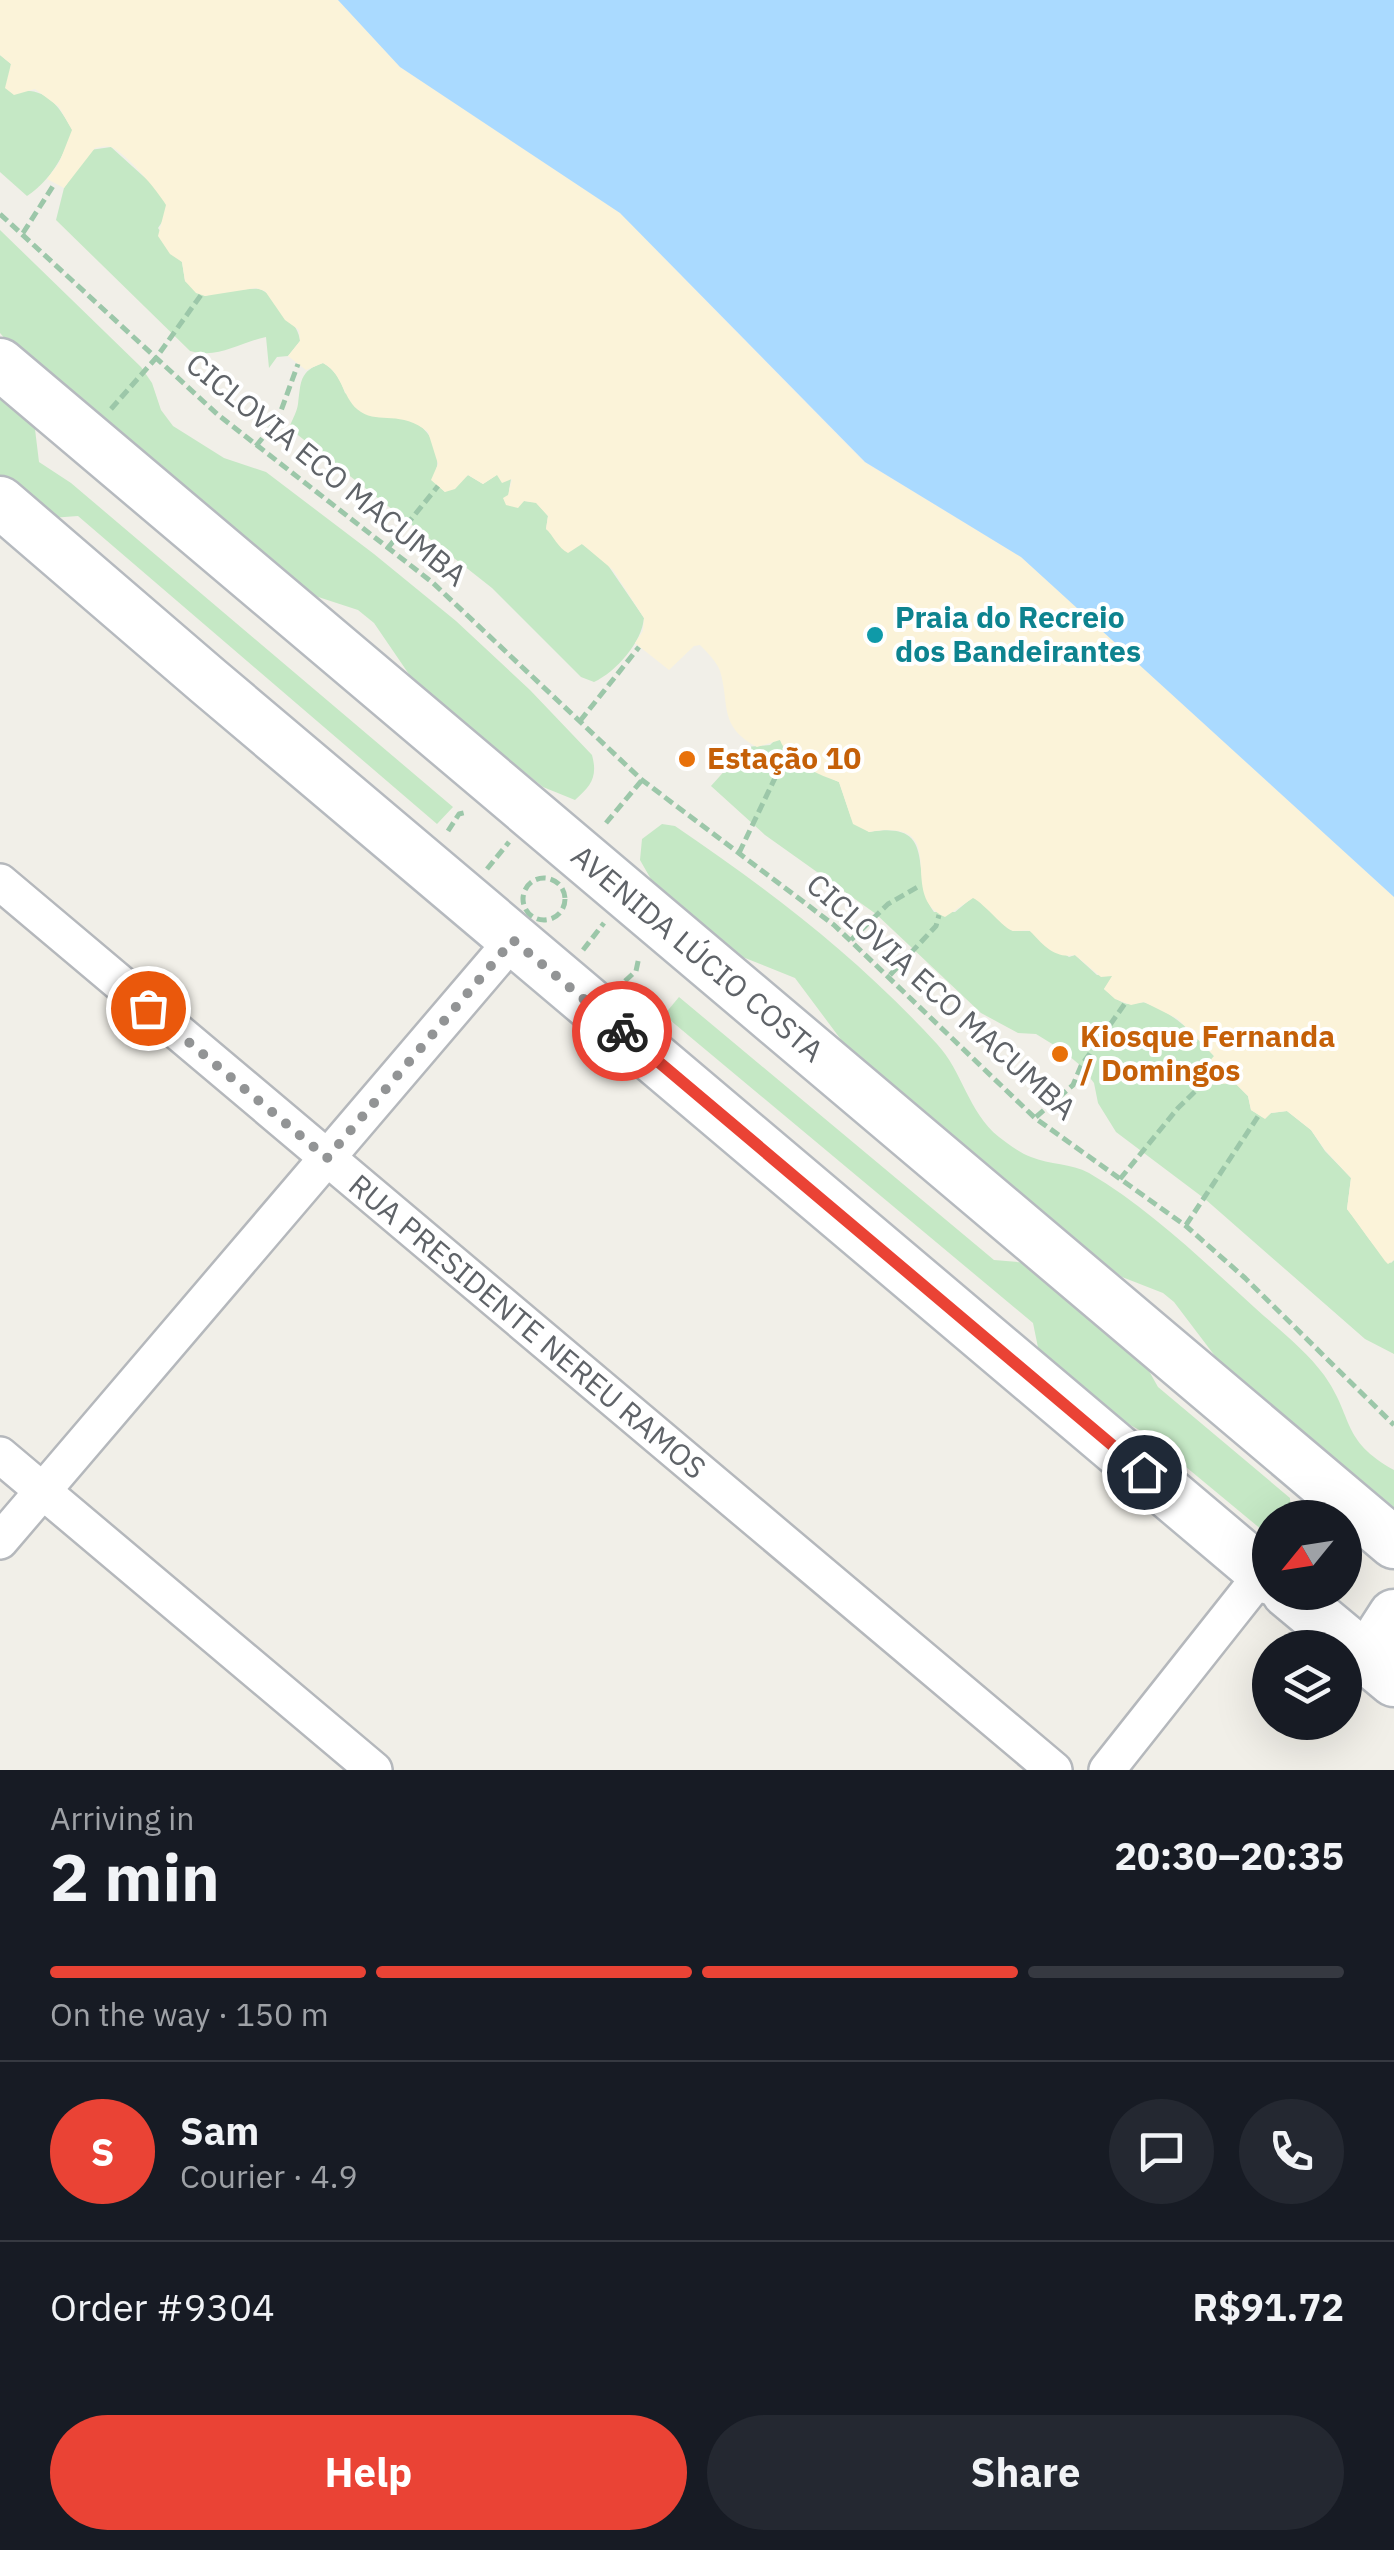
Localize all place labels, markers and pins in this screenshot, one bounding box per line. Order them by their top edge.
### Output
place label: Praia do Recreio dos Bandeirantes [895,597,1141,670]
marker: Praia do Recreio dos Bandeirantes [864,624,886,646]
place label: Estação 10 [707,738,861,777]
marker: Estação 10 [676,748,698,770]
pin [106,966,191,1051]
place label: Kiosque Fernanda / Domingos [1080,1016,1335,1089]
marker: Kiosque Fernanda / Domingos [1049,1043,1071,1065]
pin [1102,1430,1187,1515]

